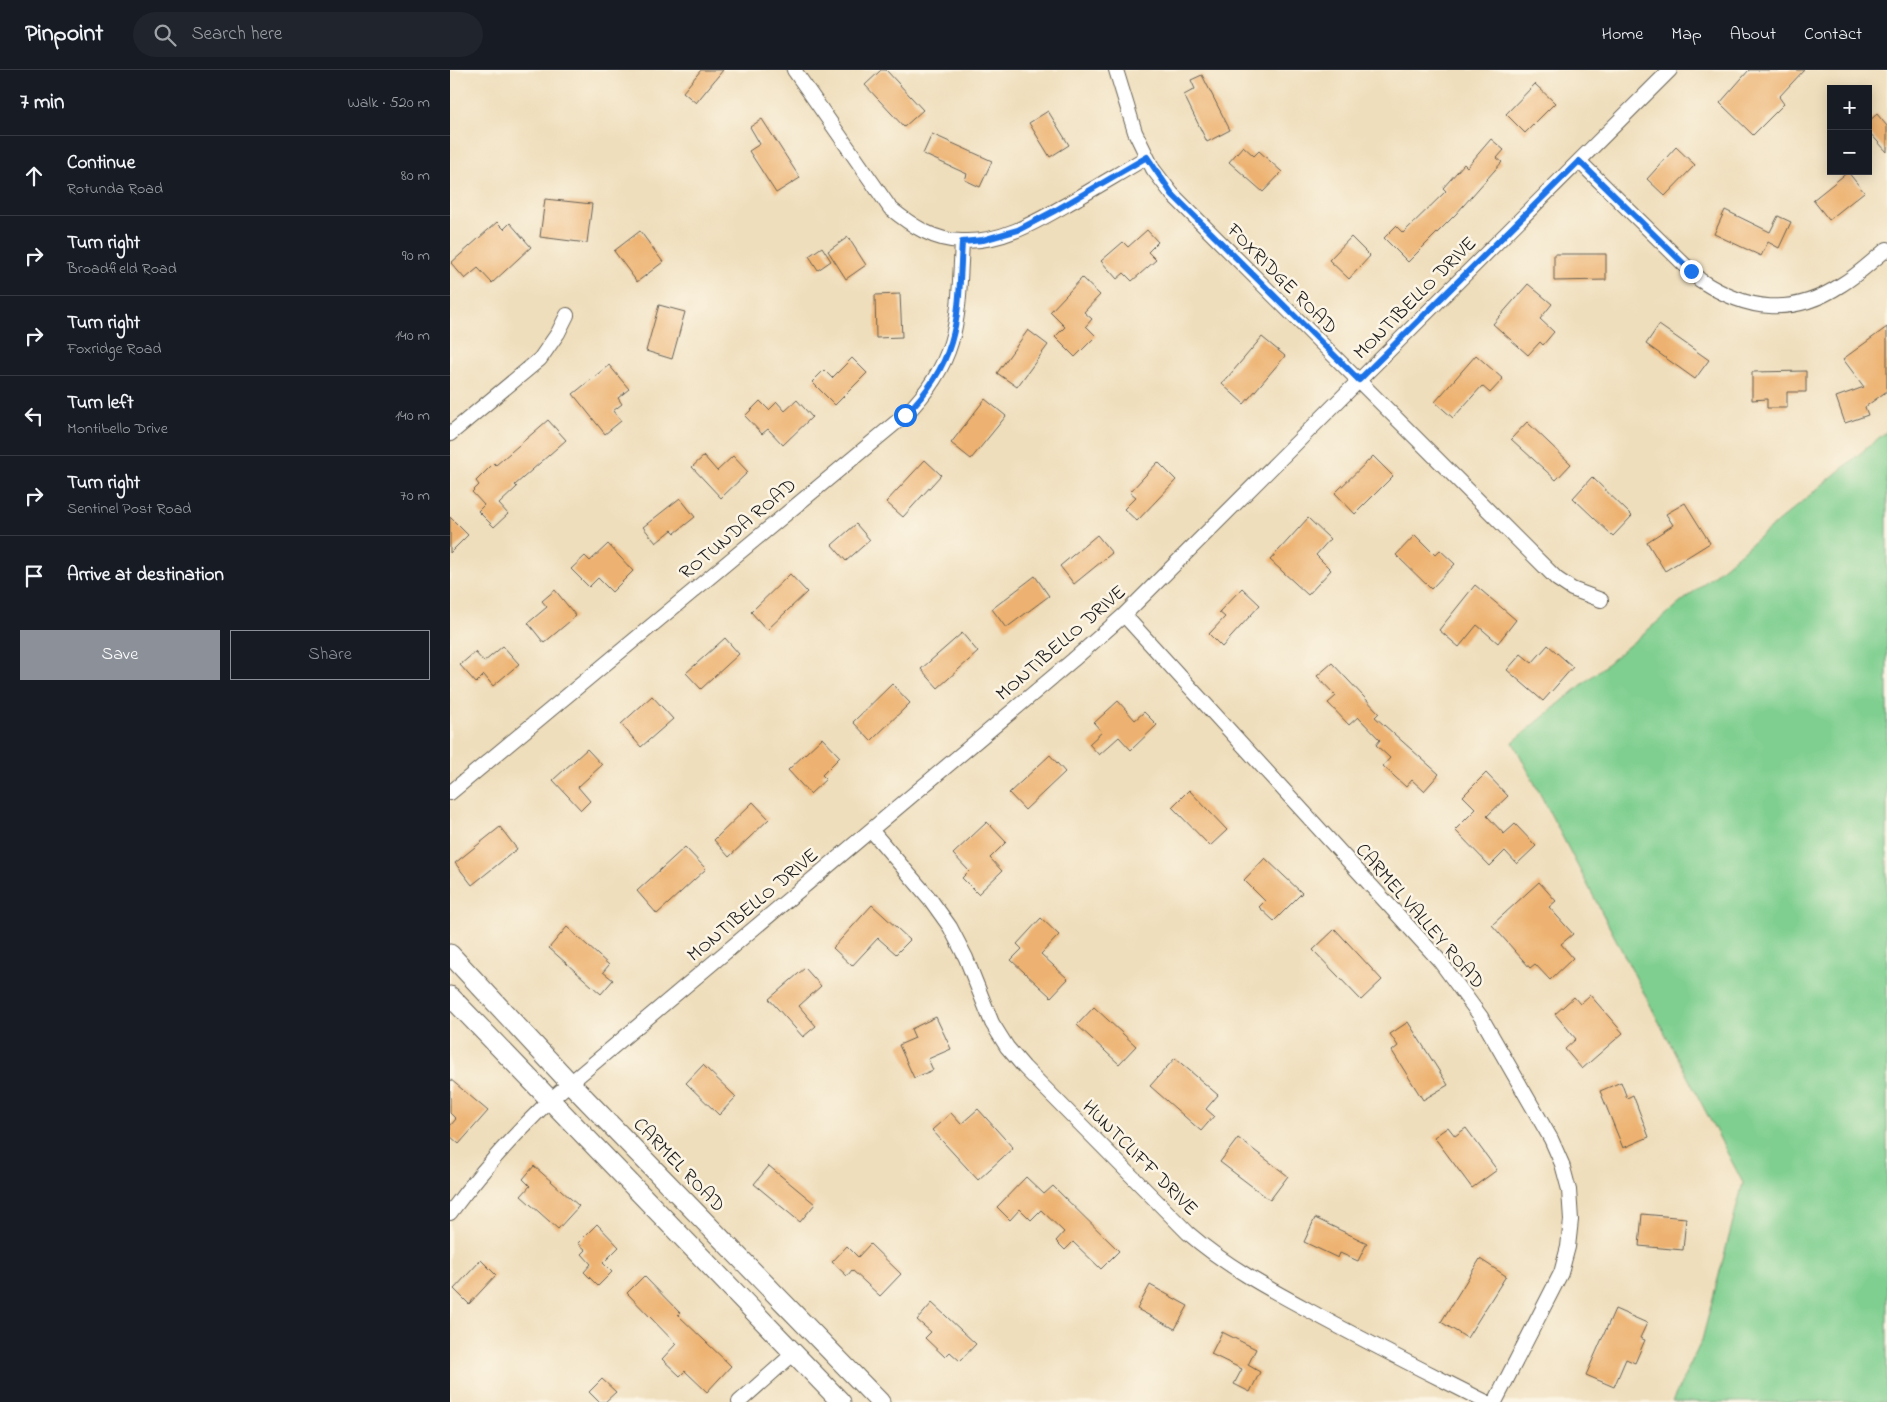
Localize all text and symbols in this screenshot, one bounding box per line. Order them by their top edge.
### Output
search box [133,12,483,57]
text: Pinpoint [25,17,103,52]
icon: search [151,21,179,49]
text: Search here [191,21,282,48]
text: Home [1602,22,1643,48]
text: Map [1671,22,1702,48]
text: About [1730,22,1776,48]
text: Contact [1804,22,1862,48]
map controls [1827,85,1872,175]
button: + [1827,85,1872,130]
text: 7 min [20,88,64,118]
text: Walk · 520 m [347,91,430,115]
button: − [1827,130,1872,175]
text: Continue [67,150,135,177]
icon: ahead [20,162,48,190]
text: 80 m [401,164,430,188]
text: Rotunda Road [67,177,163,201]
street label: FOXRIDGE ROAD [1218,217,1343,342]
text: Turn right [67,230,140,257]
street label: MONTIBELLO DRIVE [1347,230,1484,367]
icon: right [20,242,48,270]
text: 90 m [402,244,430,268]
text: Broadfield Road [67,257,177,281]
route end [1680,260,1703,283]
text: Turn right [67,310,140,337]
icon: right [20,322,48,350]
text: 140 m [395,324,430,348]
text: Foxridge Road [67,337,161,361]
text: Turn left [67,390,134,417]
icon: left [20,402,48,430]
text: 140 m [395,404,430,428]
route start [894,404,917,427]
text: Montibello Drive [67,417,168,441]
text: Turn right [67,470,140,497]
street label: ROTUNDA ROAD [674,472,804,588]
icon: right [20,482,48,510]
text: 70 m [400,484,430,508]
text: Sentinel Post Road [67,497,191,521]
icon: arrive [20,562,48,590]
text: Arrive at destination [67,562,224,589]
street label: MONTIBELLO DRIVE [990,579,1133,709]
button: Save [20,630,220,680]
button: Share [230,630,430,680]
street label: CARMEL VALLEY ROAD [1347,837,1491,996]
street label: MONTIBELLO DRIVE [681,842,826,970]
street label: HUNTCLIFF DRIVE [1075,1094,1204,1223]
street label: CARMEL ROAD [625,1112,731,1220]

